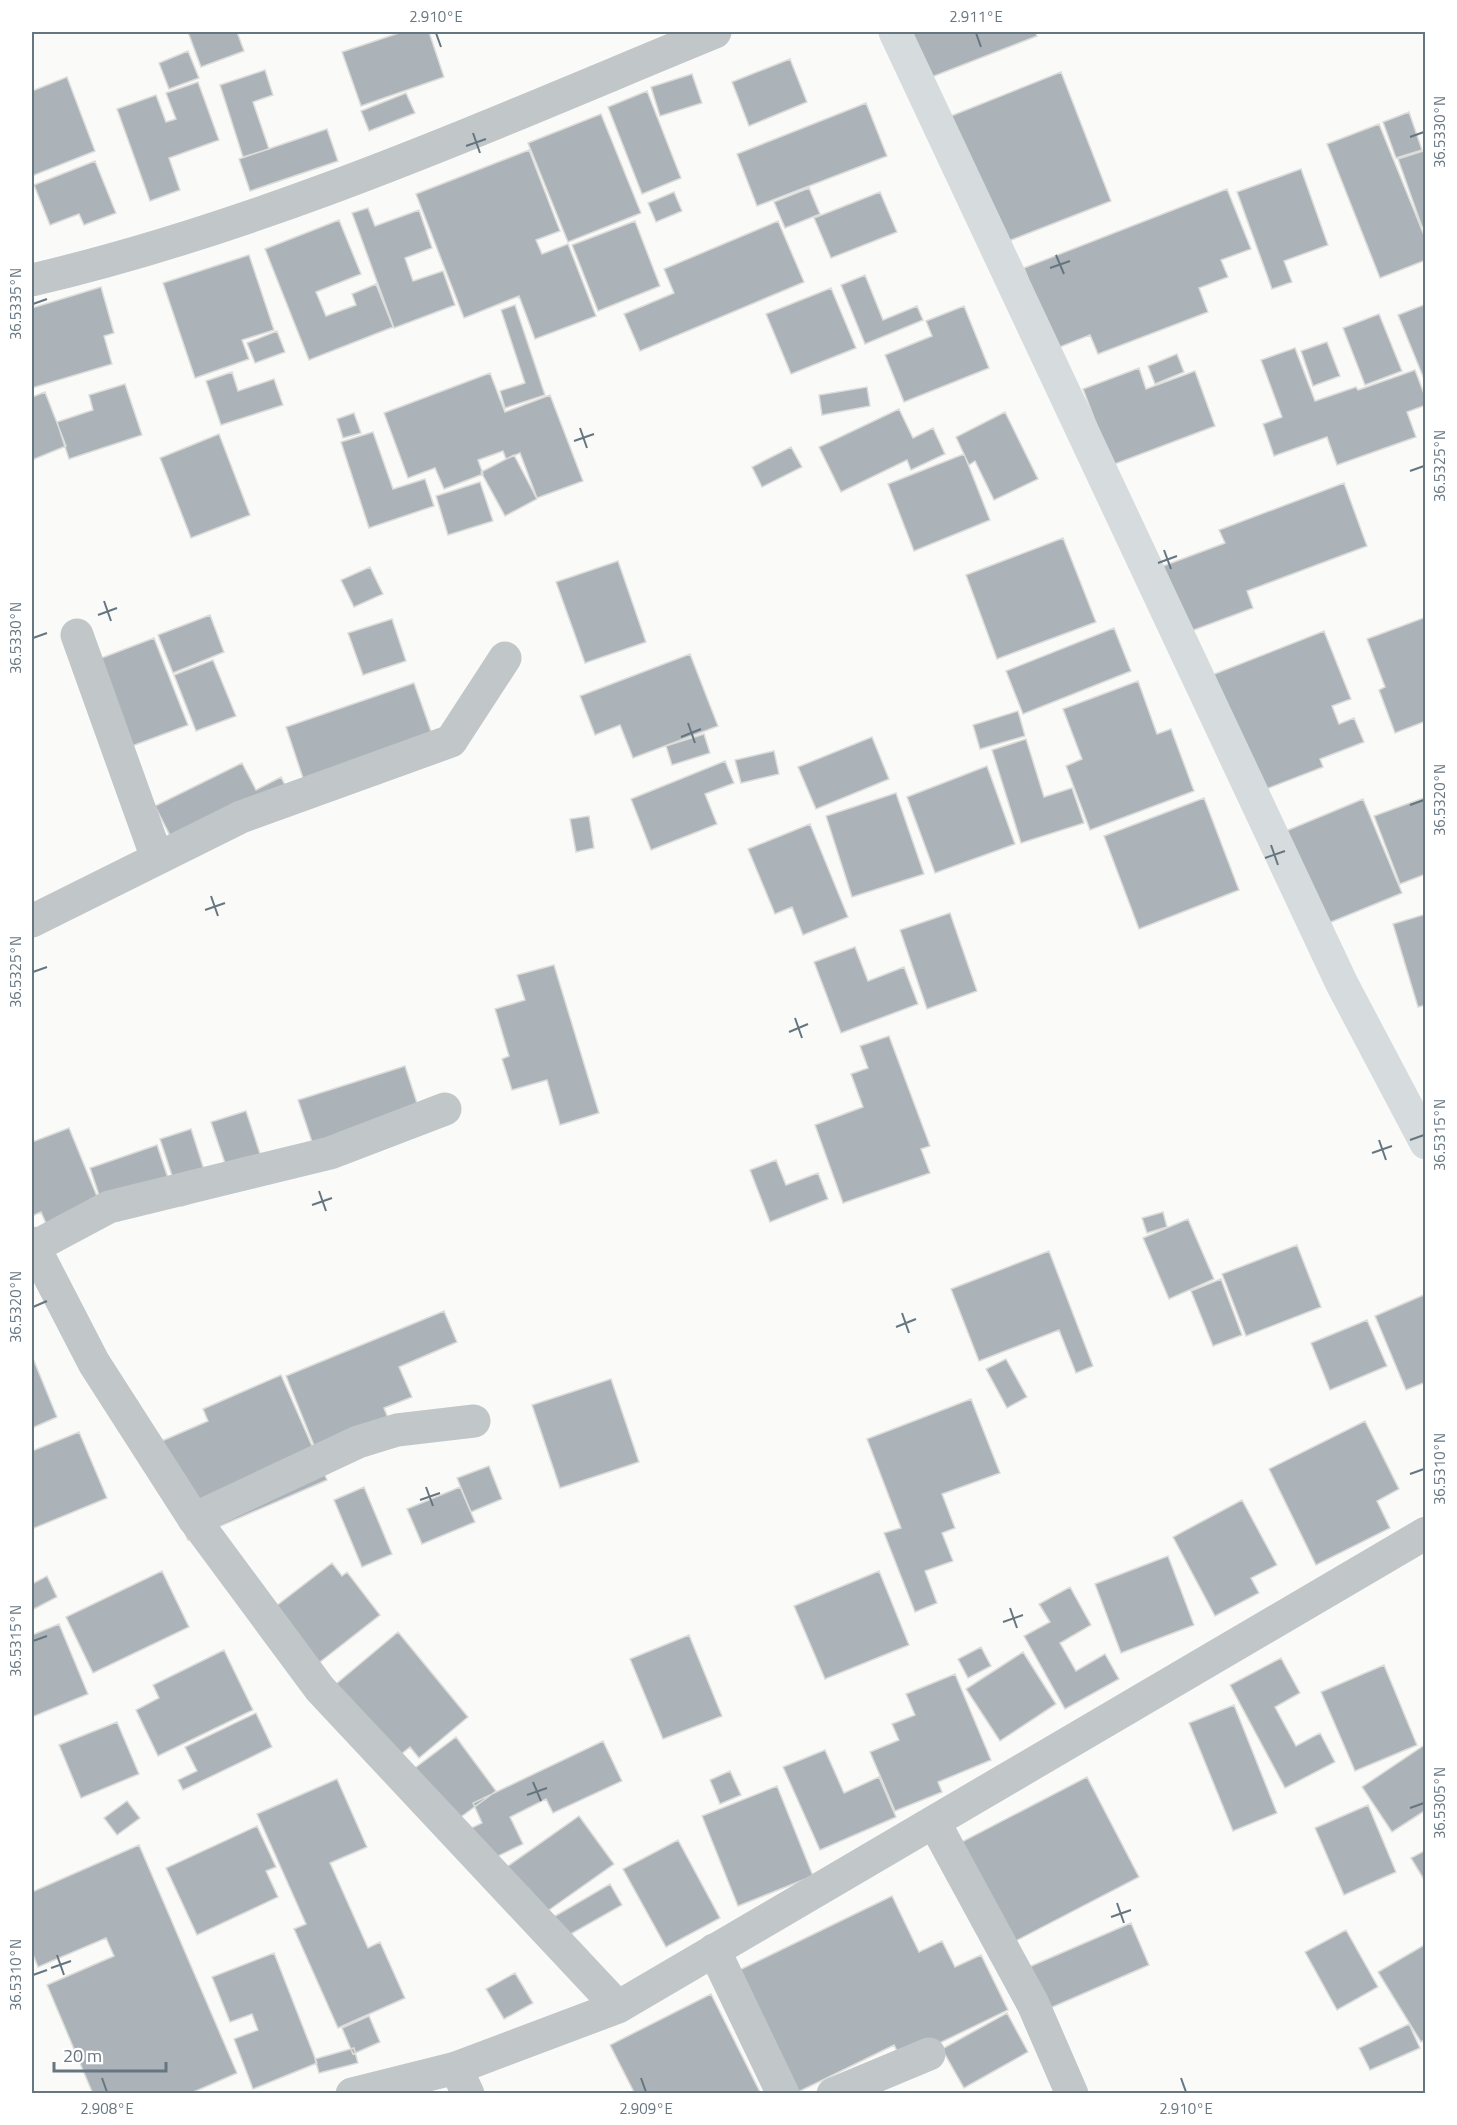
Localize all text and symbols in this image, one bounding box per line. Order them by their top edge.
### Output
text: 2.910°E [409,5,463,28]
text: 2.911°E [949,5,1003,28]
text: 36.5330°N [1428,96,1451,168]
text: 36.5335°N [4,268,27,340]
text: 36.5325°N [1428,430,1451,502]
text: 36.5330°N [4,602,27,674]
text: 36.5320°N [1428,764,1451,836]
text: 36.5325°N [4,936,27,1008]
text: 36.5315°N [1428,1099,1451,1171]
text: 36.5320°N [4,1271,27,1343]
text: 36.5310°N [1428,1433,1451,1505]
text: 36.5315°N [4,1605,27,1677]
text: 36.5305°N [1428,1767,1451,1839]
text: 36.5310°N [4,1939,27,2011]
scale bar [54,2035,166,2073]
text: 20 m [63,2042,102,2069]
text: 2.908°E [80,2097,134,2120]
text: 2.909°E [619,2097,673,2120]
text: 2.910°E [1159,2097,1213,2120]

